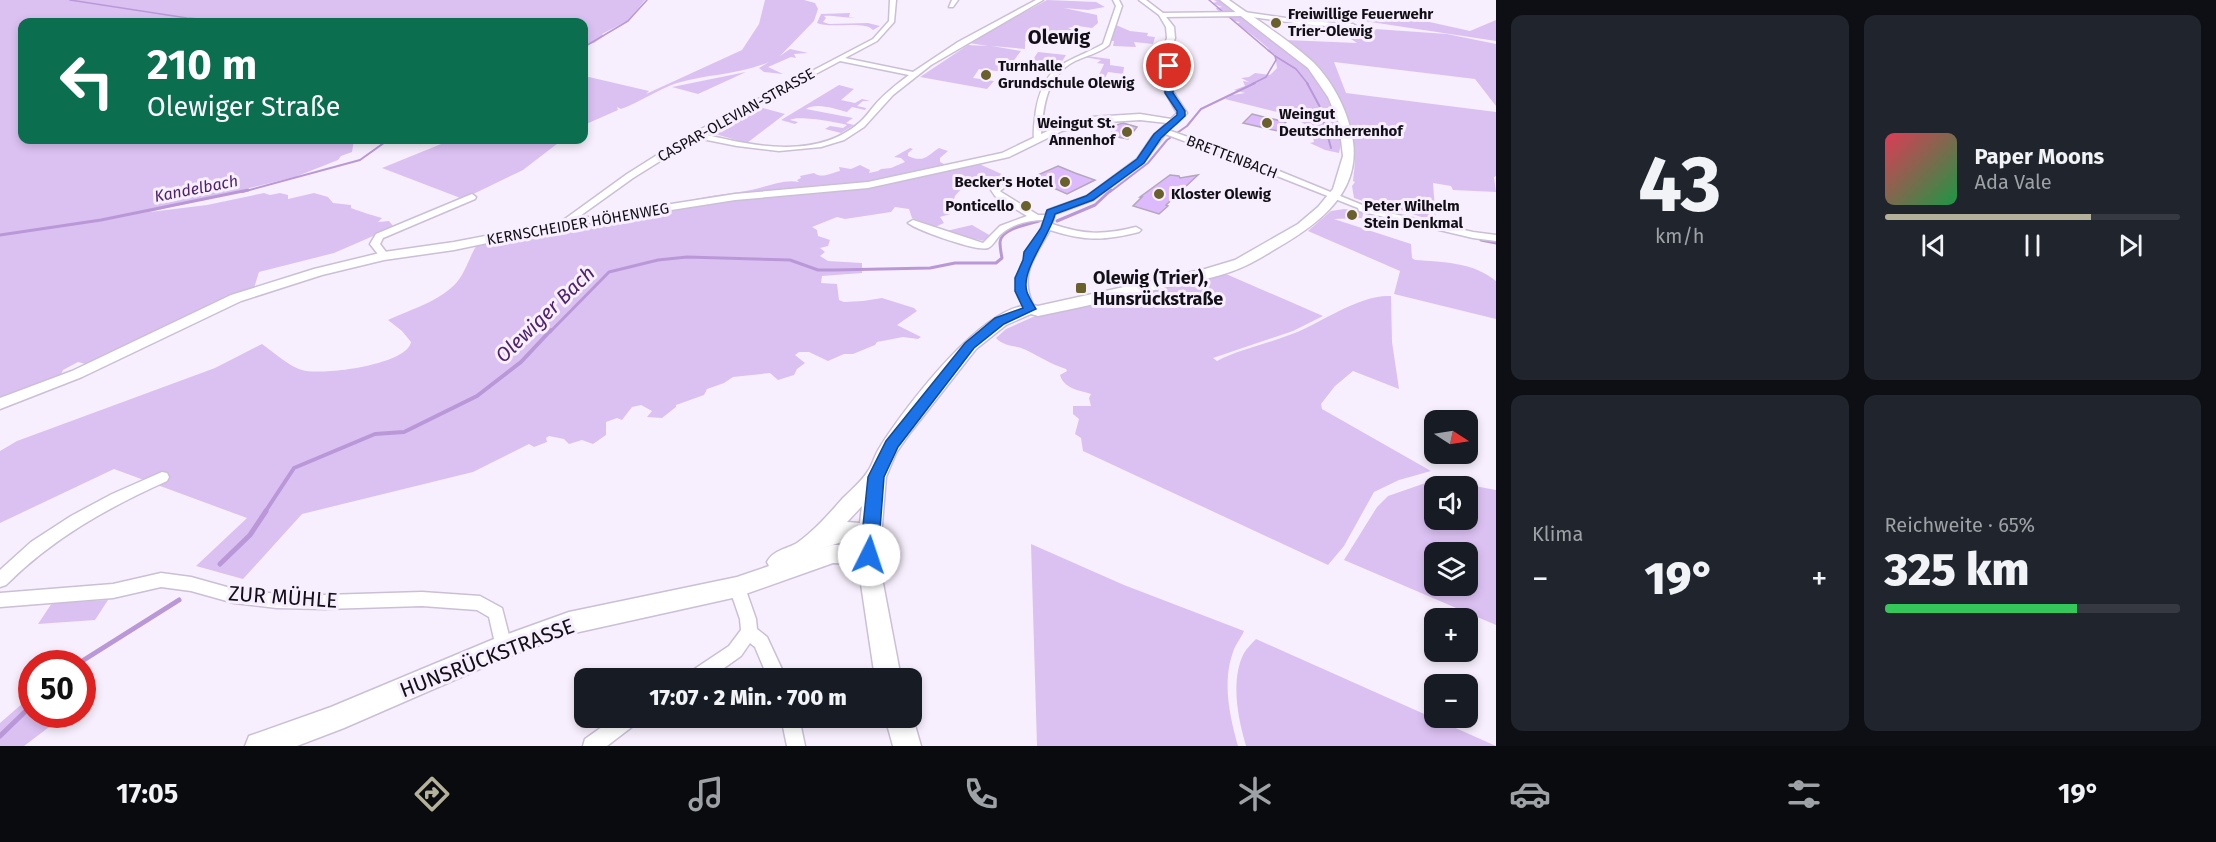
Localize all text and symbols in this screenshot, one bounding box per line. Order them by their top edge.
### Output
place label: Freiwillige Feuerwehr Trier-Olewig [1288,5,1434,40]
marker: Freiwillige Feuerwehr Trier-Olewig [1269,16,1283,30]
district label: Olewig [1028,25,1091,49]
text: 210 m [147,40,257,90]
pin [1143,40,1194,91]
icon: left [48,42,126,120]
icon: arrive [1152,49,1185,82]
place label: Turnhalle Grundschule Olewig [998,57,1135,92]
street label: CASPAR-OLEVIAN-STRASSE [654,64,818,166]
marker: Turnhalle Grundschule Olewig [979,68,993,82]
text: Olewiger Straße [147,91,340,123]
place label: Weingut Deutschherrenhof [1279,105,1404,140]
place label: Weingut St. Annenhof [1037,114,1117,149]
marker: Weingut Deutschherrenhof [1260,116,1274,130]
marker: Weingut St. Annenhof [1120,125,1134,139]
street label: BRETTENBACH [1184,131,1280,183]
text: 43 [1638,138,1721,232]
text: Paper Moons [1975,143,2104,170]
text: Ada Vale [1975,170,2052,194]
water label: Kandelbach [153,171,240,206]
place label: Becker's Hotel [955,173,1054,191]
marker: Becker's Hotel [1058,175,1072,189]
place label: Kloster Olewig [1171,185,1272,203]
marker: Kloster Olewig [1152,187,1166,201]
place label: Ponticello [945,197,1014,215]
place label: Peter Wilhelm Stein Denkmal [1364,197,1464,232]
street label: KERNSCHEIDER HÖHENWEG [485,199,671,249]
marker: Ponticello [1019,199,1033,213]
marker: Peter Wilhelm Stein Denkmal [1345,208,1359,222]
text: km/h [1655,224,1705,248]
icon: previous [1917,229,1950,262]
icon: pause [2016,229,2049,262]
icon: next [2114,229,2147,262]
water label: Olewiger Bach [490,261,600,367]
place label: Olewig (Trier), Hunsrückstraße [1093,267,1223,310]
marker: Olewig (Trier), Hunsrückstraße [1074,281,1088,295]
north arrow [1424,410,1478,464]
map controls [1424,410,1478,728]
button: sound [1424,476,1478,530]
text: Reichweite · 65% [1885,513,2035,537]
text: Klima [1532,522,1583,546]
position arrow [837,523,901,587]
button: layers [1424,542,1478,596]
text: 325 km [1885,543,2029,597]
text: 19° [1645,552,1715,606]
text: − [1532,559,1549,599]
text: + [1811,559,1827,599]
street label: ZUR MÜHLE [228,580,338,614]
button: + [1424,608,1478,662]
street label: HUNSRÜCKSTRASSE [396,613,578,703]
speed limit sign: 50 [18,650,96,728]
button: − [1424,674,1478,728]
text: 17:07 · 2 Min. · 700 m [649,684,847,711]
icon: directions [411,773,453,815]
icon: music [685,773,727,815]
icon: phone [960,773,1002,815]
icon: climate [1234,773,1276,815]
icon: car [1509,773,1551,815]
icon: filters [1783,773,1825,815]
text: 17:05 [116,778,178,810]
text: 19° [2058,778,2100,810]

